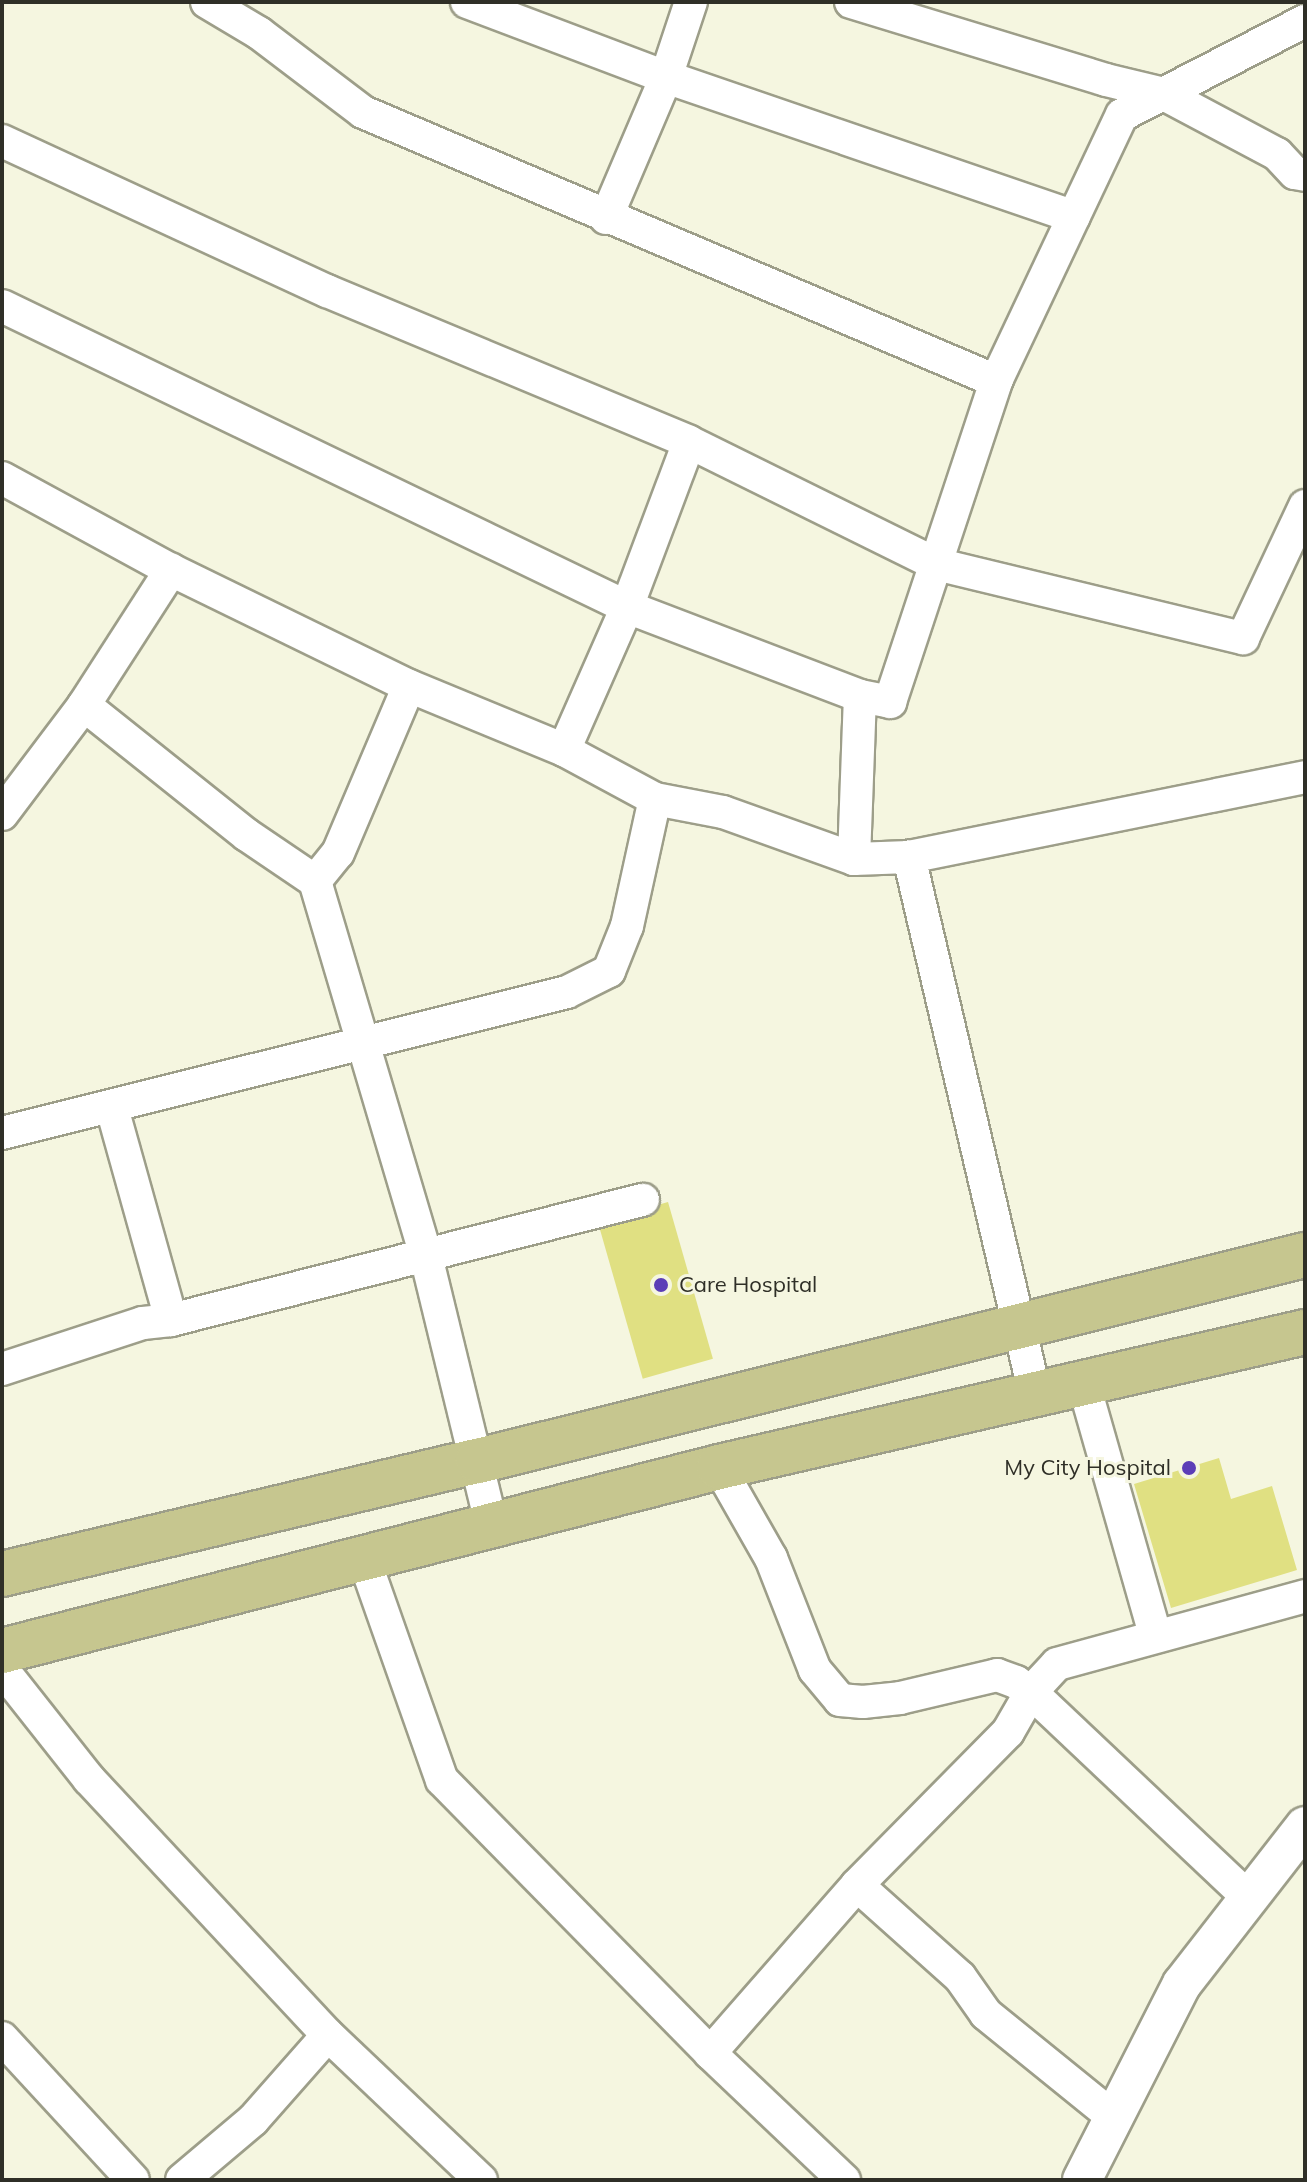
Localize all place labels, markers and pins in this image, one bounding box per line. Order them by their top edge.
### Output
place label: Care Hospital [679,1272,817,1298]
marker: Care Hospital [650,1274,672,1296]
place label: My City Hospital [1004,1455,1171,1481]
marker: My City Hospital [1178,1457,1200,1479]

